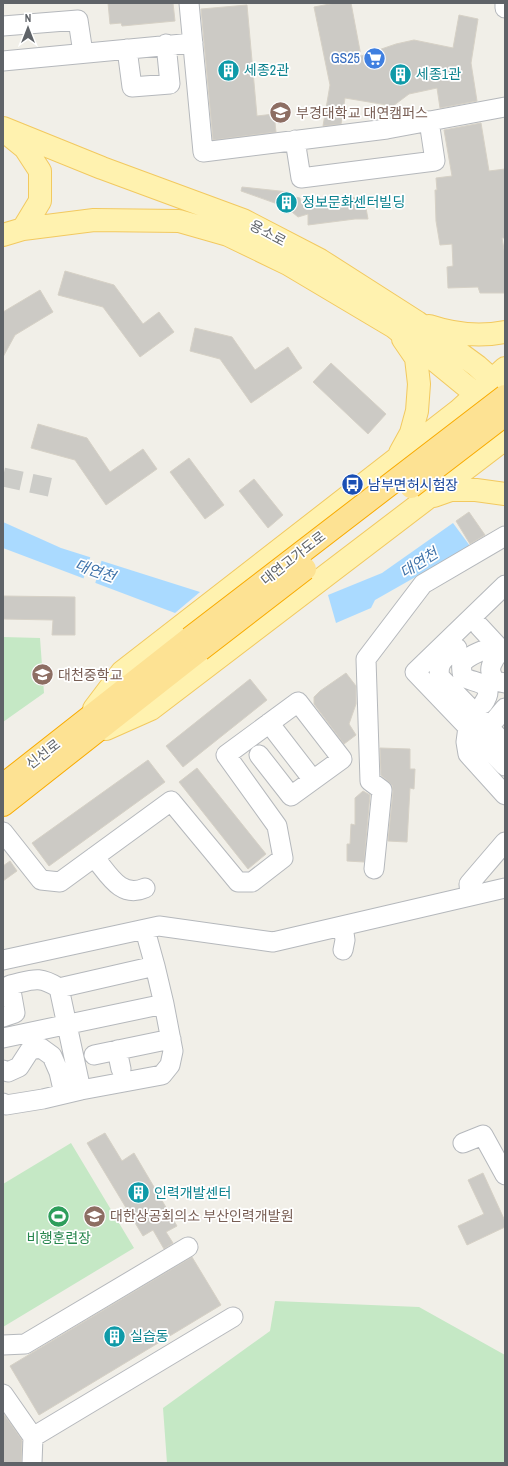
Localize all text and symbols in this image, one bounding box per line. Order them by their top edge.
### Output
north arrow [8,8,48,48]
text: N [25,11,31,25]
supermarket icon: GS25 [362,45,388,71]
place label: GS25 [331,49,360,67]
building icon: 세종2관 [215,57,241,83]
place label: 세종2관 [244,61,289,79]
building icon: 세종1관 [387,61,413,87]
place label: 세종1관 [416,65,461,83]
school or university icon: 부경대학교 대연캠퍼스 [268,100,294,126]
place label: 부경대학교 대연캠퍼스 [296,104,428,122]
building icon: 정보문화센터빌딩 [274,189,300,215]
place label: 정보문화센터빌딩 [302,193,405,211]
street label: 용소로 [247,216,289,250]
bus stop icon: 남부면허시험장 [340,472,366,498]
place label: 남부면허시험장 [368,476,458,494]
street label: 대연고가도로 [257,527,329,589]
water label: 대연천 [396,541,444,583]
water label: 대연천 [72,554,120,588]
school or university icon: 대천중학교 [30,662,56,688]
place label: 대천중학교 [58,666,123,684]
street label: 신선로 [22,735,64,773]
building icon: 인력개발센터 [125,1180,151,1206]
place label: 인력개발센터 [154,1184,231,1202]
sports icon: 비행훈련장 [46,1203,72,1229]
school or university icon: 대한상공회의소 부산인력개발원 [81,1203,107,1229]
place label: 대한상공회의소 부산인력개발원 [110,1207,294,1225]
place label: 비행훈련장 [27,1229,91,1247]
building icon: 실습동 [102,1323,128,1349]
place label: 실습동 [130,1327,169,1345]

